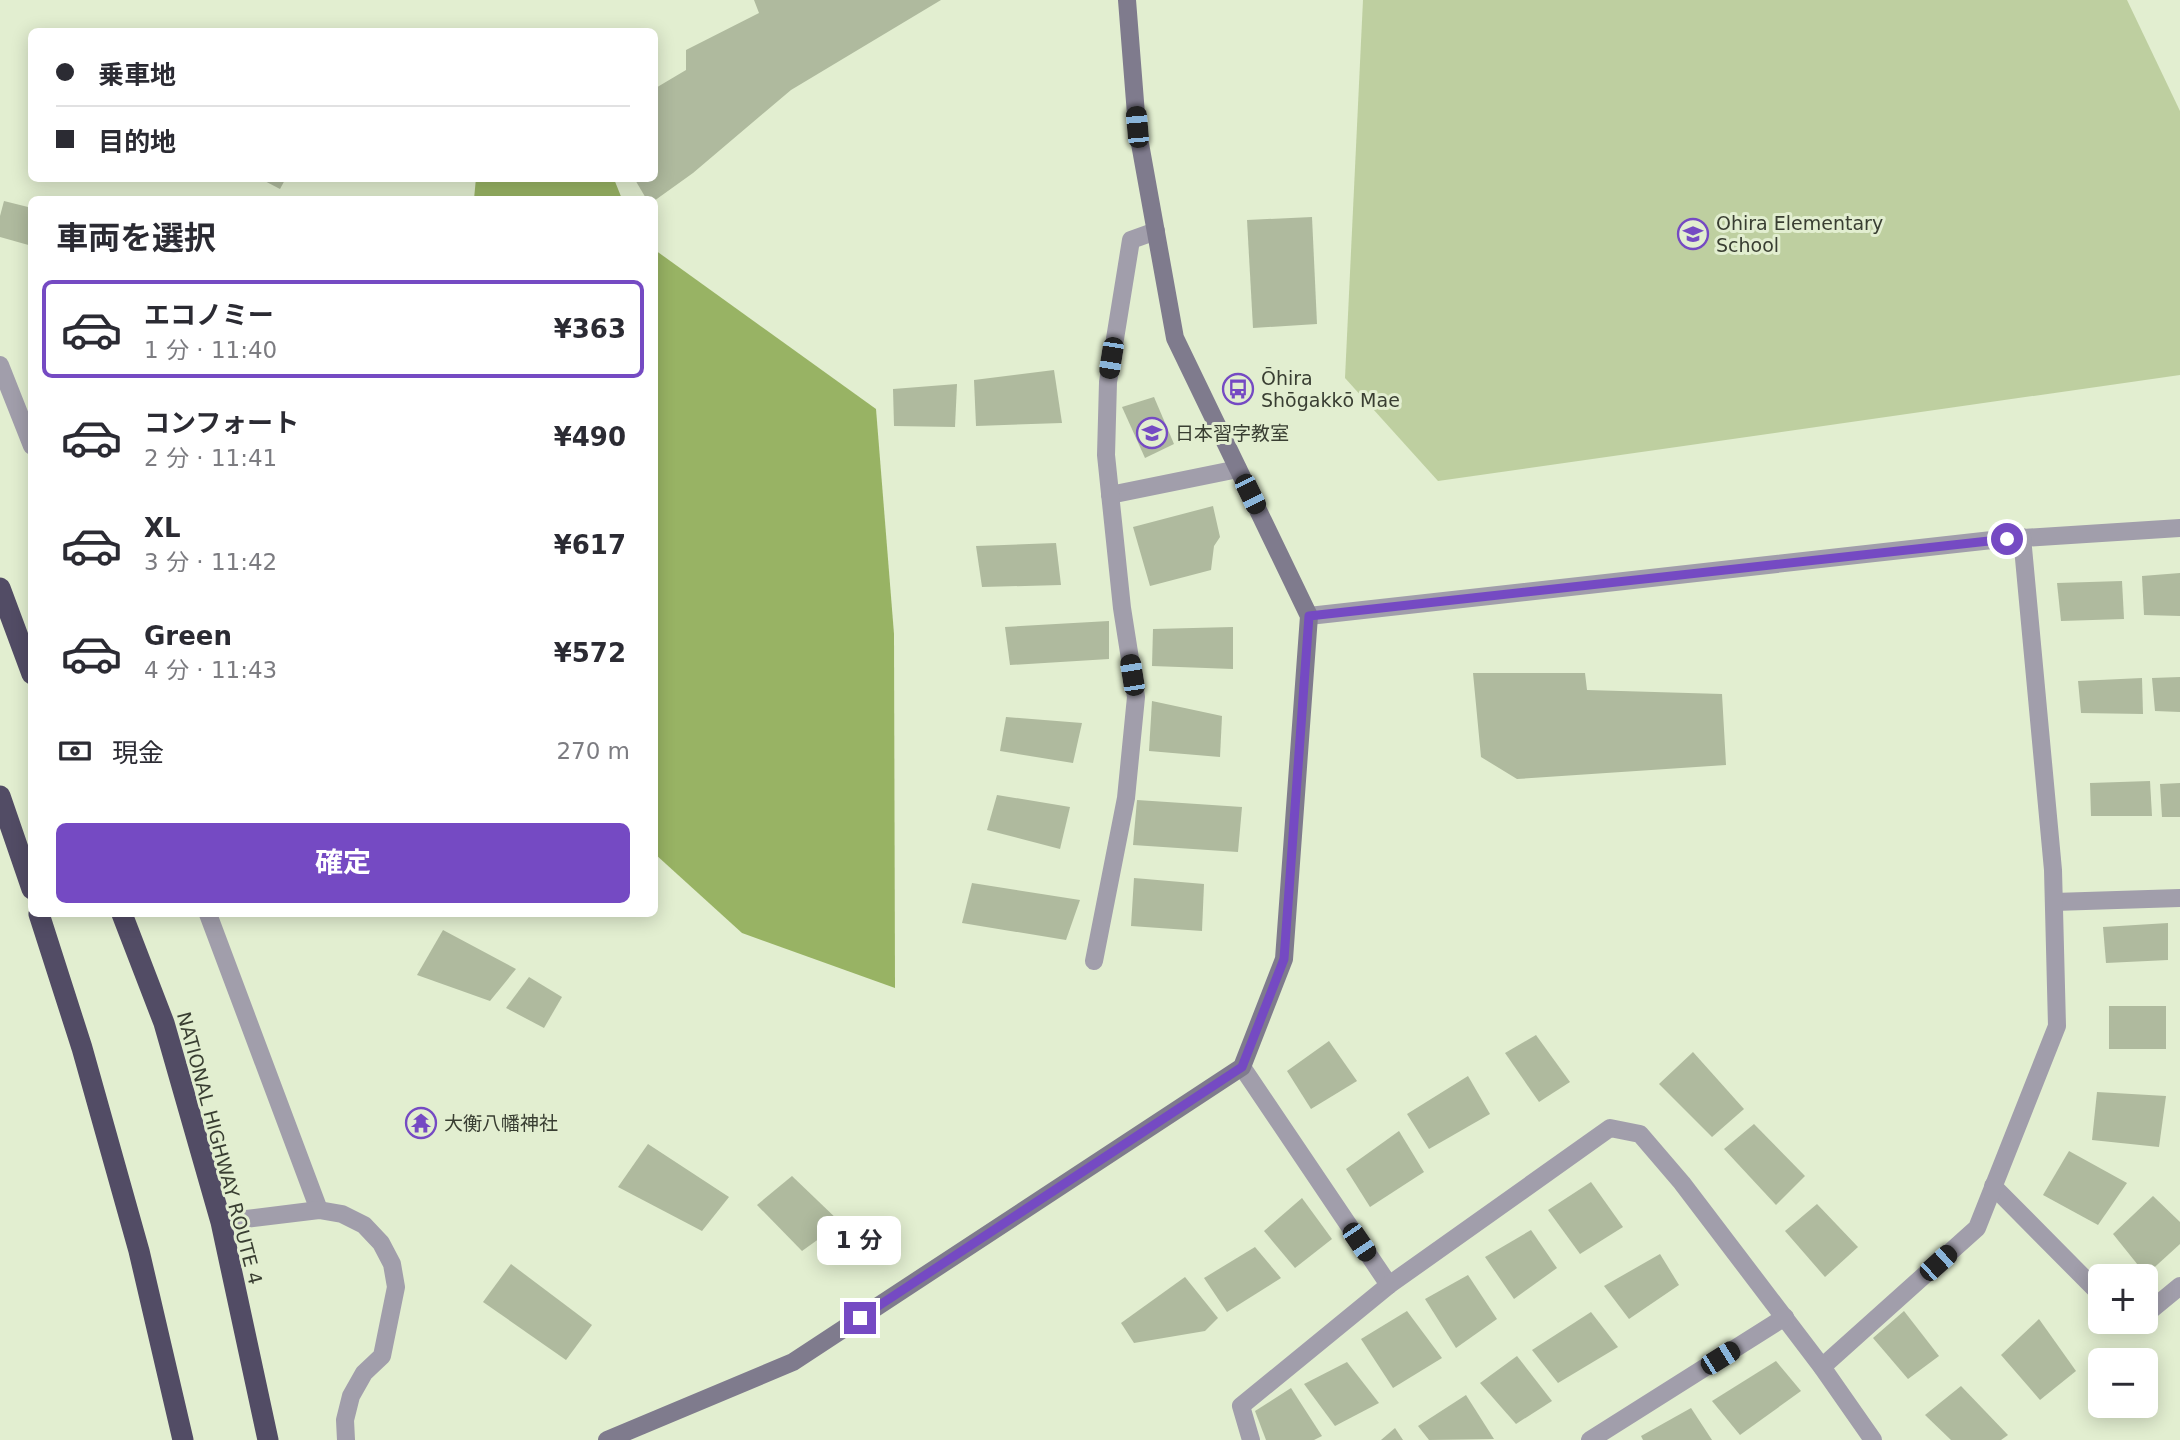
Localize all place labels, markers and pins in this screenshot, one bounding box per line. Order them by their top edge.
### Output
place label: Ohira Elementary School [1716,212,1883,256]
school or university icon: Ohira Elementary School [1676,217,1710,251]
place label: Ōhira Shōgakkō Mae [1261,366,1400,411]
bus stop icon: Ōhira Shōgakkō Mae [1221,372,1255,406]
school or university icon: 日本習字教室 [1135,416,1169,450]
place label: 日本習字教室 [1175,422,1289,444]
temple icon: 大衡八幡神社 [404,1106,438,1140]
place label: 大衡八幡神社 [444,1112,558,1134]

